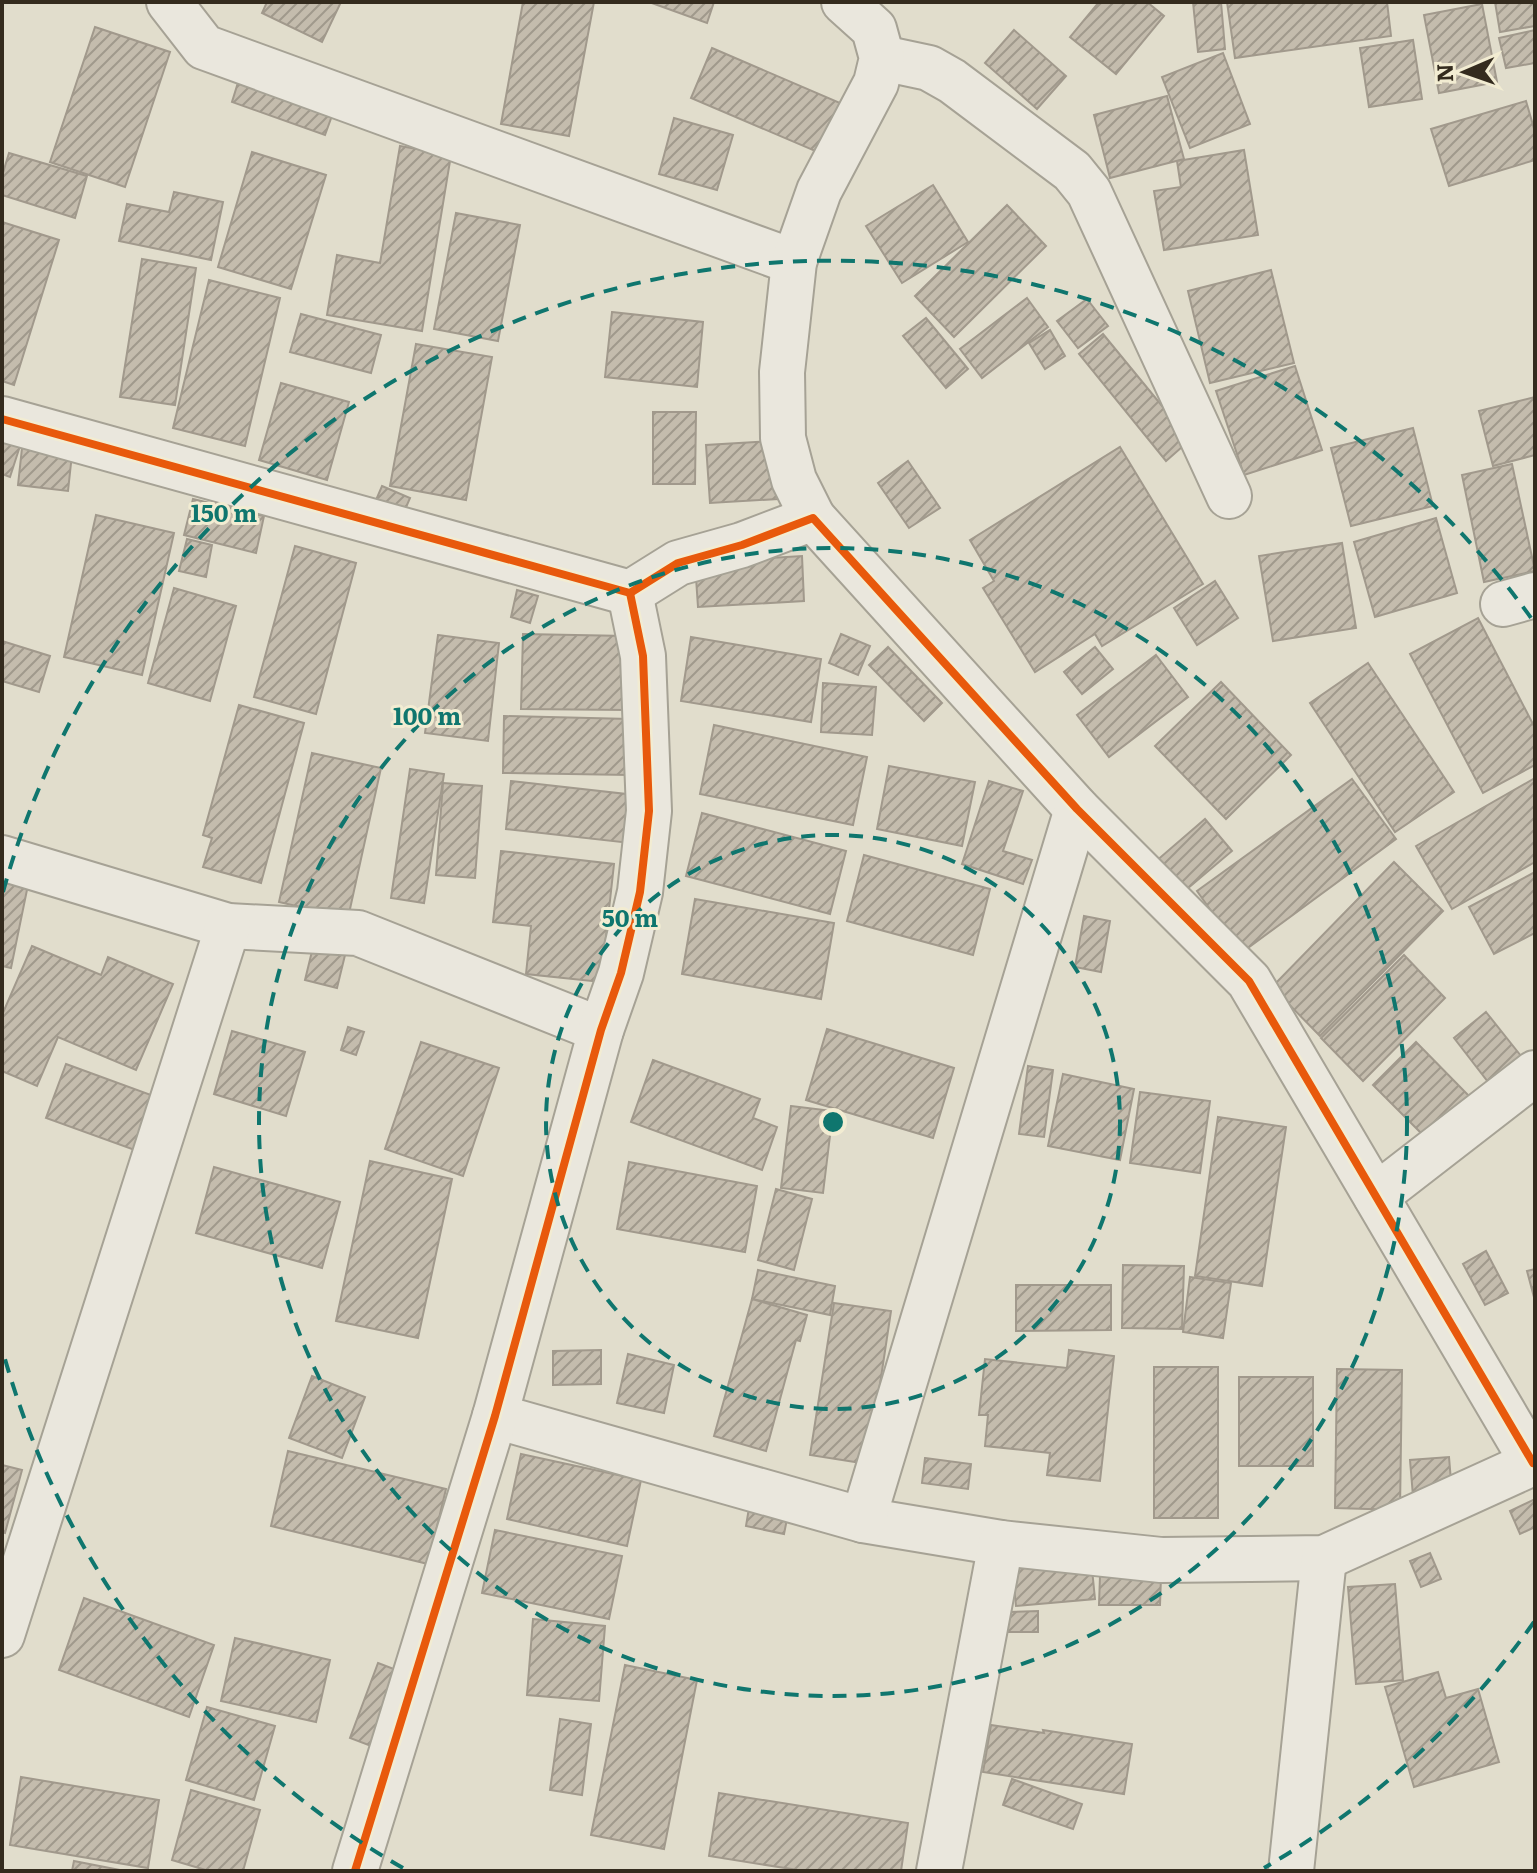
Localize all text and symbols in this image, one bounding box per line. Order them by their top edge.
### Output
north arrow [1425,32,1505,112]
text: N [1427,63,1460,83]
text: 150 m [191,494,257,529]
text: 100 m [393,697,461,732]
text: 50 m [602,899,658,934]
centre of rings [819,1108,847,1136]

